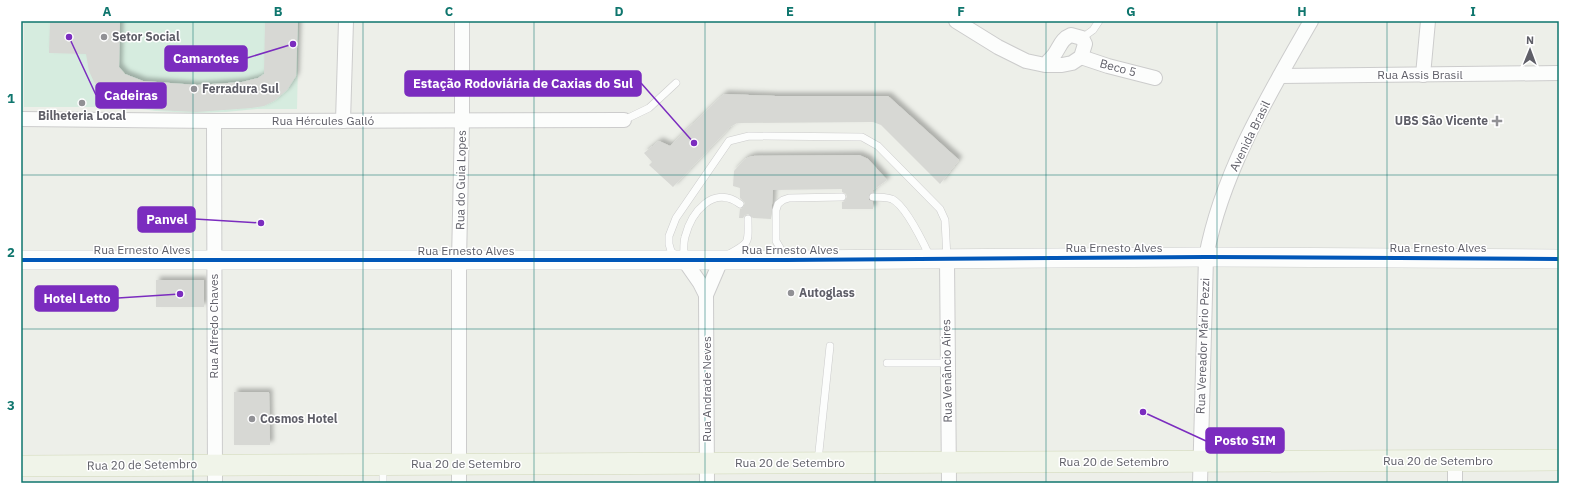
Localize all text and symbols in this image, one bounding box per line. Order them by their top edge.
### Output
text: A [103,3,112,20]
text: B [274,3,283,20]
text: C [445,3,454,20]
text: D [614,3,624,20]
text: E [786,3,794,20]
text: F [957,3,965,20]
text: G [1126,3,1136,20]
text: H [1297,3,1307,20]
text: I [1470,3,1476,20]
place label: Setor Social [112,29,180,44]
north arrow [1510,30,1550,70]
marker: Setor Social [99,32,109,42]
text: N [1526,33,1534,47]
callout: Camarotes [165,46,247,71]
text: Camarotes [173,50,239,67]
street label: Beco 5 [1098,55,1138,80]
street label: Rua Assis Brasil [1377,67,1463,82]
callout: Estação Rodoviária de Caxias do Sul [405,71,641,96]
text: Estação Rodoviária de Caxias do Sul [413,75,633,92]
place label: Ferradura Sul [202,81,279,96]
callout: Cadeiras [96,83,166,108]
marker: Ferradura Sul [189,84,199,94]
text: Cadeiras [104,87,158,104]
text: 1 [7,90,15,107]
marker: Bilheteria Local [77,98,87,108]
street label: Avenida Brasil [1226,98,1273,173]
place label: Bilheteria Local [38,108,126,123]
street label: Rua Hércules Galló [272,113,375,128]
place label: UBS São Vicente [1395,113,1488,128]
marker: UBS São Vicente [1491,115,1503,127]
street label: Rua do Guia Lopes [452,130,469,230]
callout: Panvel [138,207,195,232]
text: Panvel [146,211,188,228]
street label: Rua Ernesto Alves [1065,240,1163,255]
street label: Rua Ernesto Alves [1389,240,1487,255]
street label: Rua Ernesto Alves [93,242,191,257]
street label: Rua Ernesto Alves [741,242,839,257]
street label: Rua Ernesto Alves [417,243,515,258]
text: 2 [7,244,15,261]
street label: Rua Alfredo Chaves [206,273,221,378]
street label: Rua Vereador Mário Pezzi [1193,278,1212,414]
place label: Autoglass [799,285,855,300]
callout: Hotel Letto [35,286,118,311]
marker: Autoglass [786,288,796,298]
text: Hotel Letto [43,290,111,307]
street label: Rua Venâncio Aires [938,319,955,423]
street label: Rua Andrade Neves [699,336,714,442]
text: 3 [7,397,15,414]
place label: Cosmos Hotel [260,411,338,426]
marker: Cosmos Hotel [247,414,257,424]
callout: Posto SIM [1206,428,1284,453]
text: Posto SIM [1214,432,1276,449]
street label: Rua 20 de Setembro [1383,453,1493,468]
street label: Rua 20 de Setembro [1059,454,1169,469]
street label: Rua 20 de Setembro [735,455,845,470]
street label: Rua 20 de Setembro [87,456,197,473]
street label: Rua 20 de Setembro [411,456,521,471]

